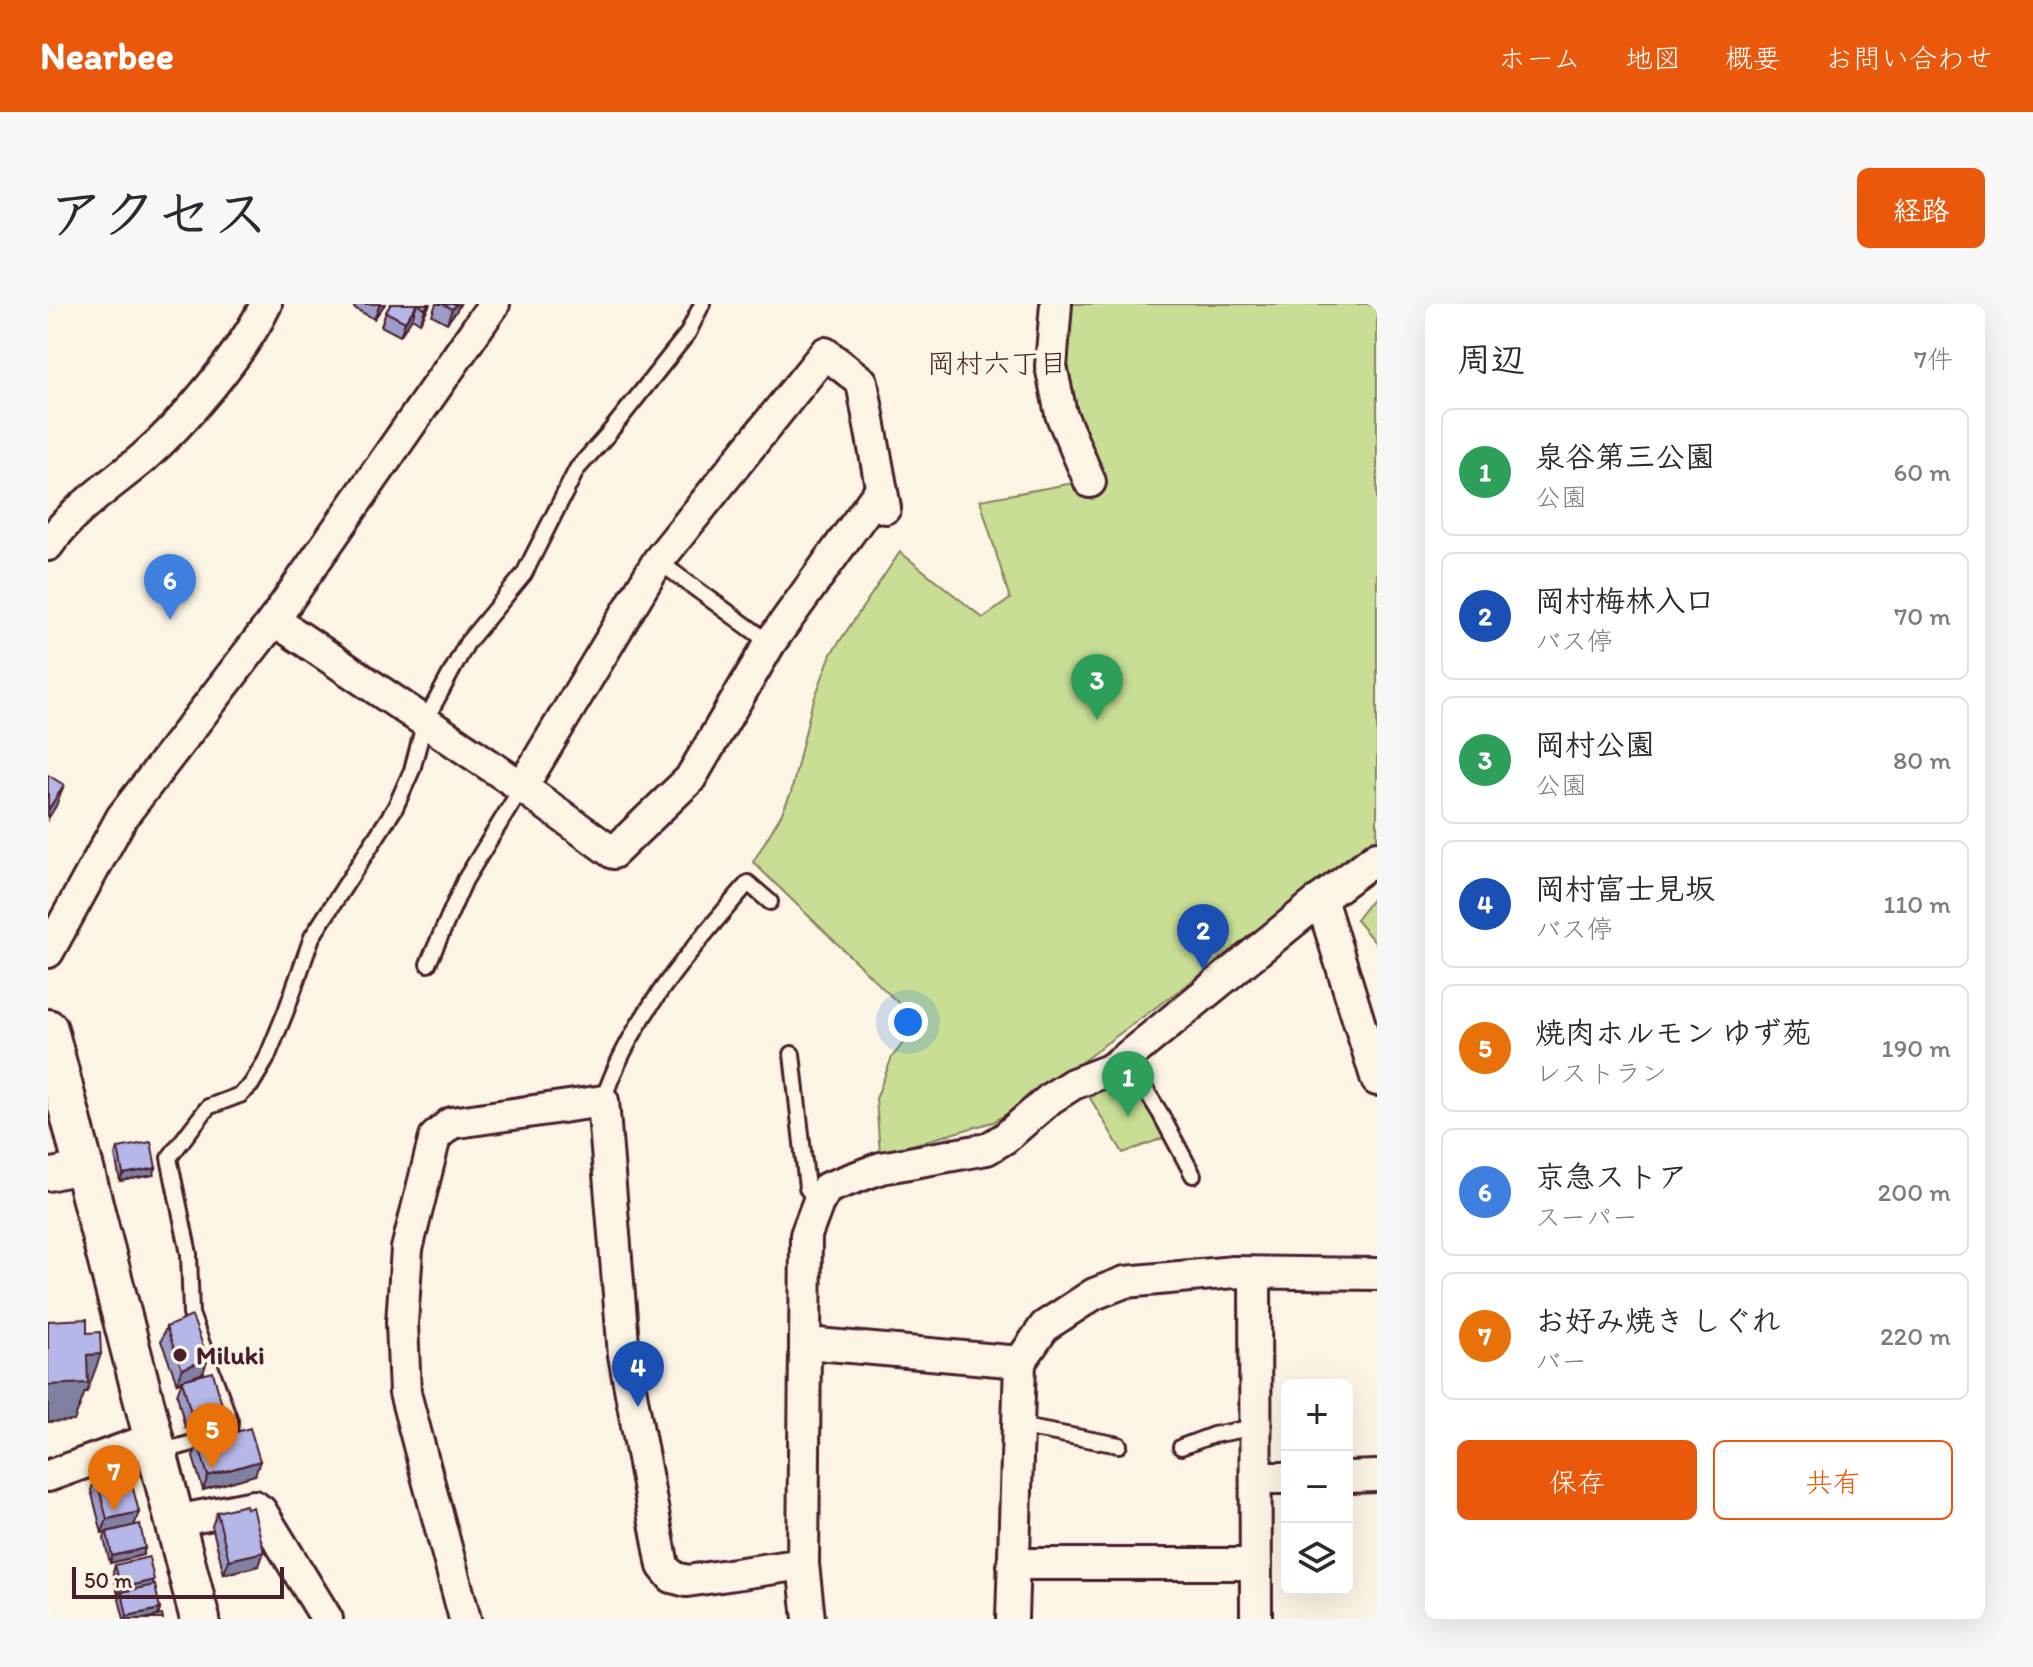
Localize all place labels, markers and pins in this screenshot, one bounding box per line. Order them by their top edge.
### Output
pin: 6 [144,554,196,620]
pin: 3 [1071,654,1123,720]
pin: 2 [1177,904,1229,970]
pin: 1 [1102,1051,1154,1117]
place label: Miluki [196,1339,265,1371]
pin: 4 [612,1341,664,1407]
marker: Miluki [171,1346,189,1364]
pin: 5 [186,1403,238,1469]
pin: 7 [88,1445,140,1511]

